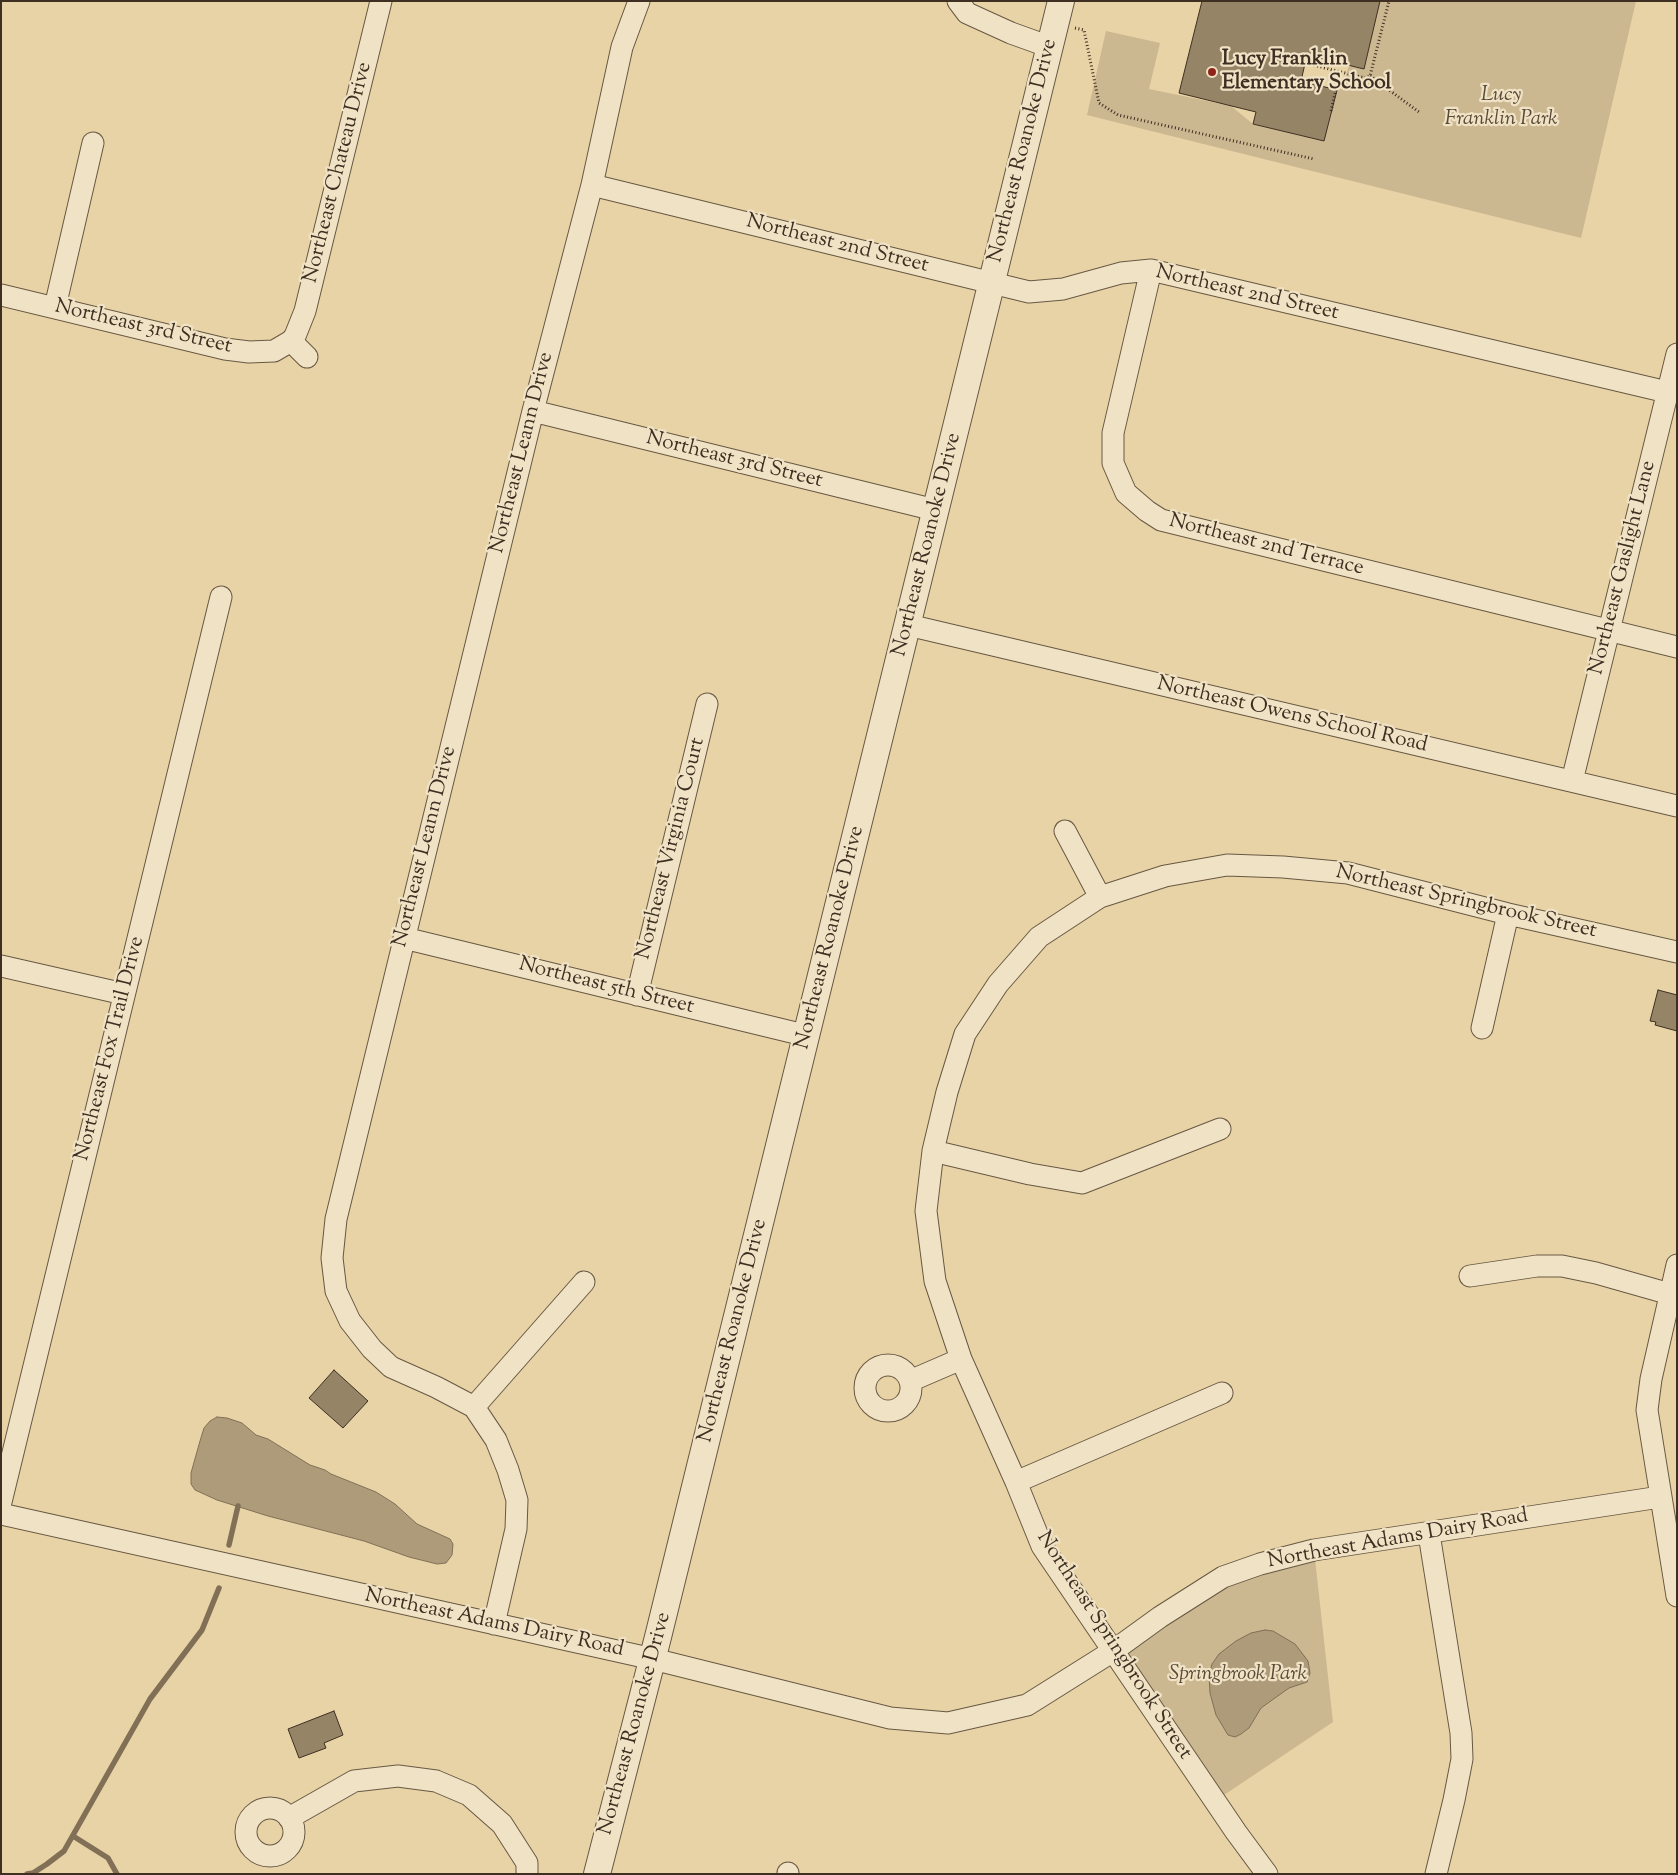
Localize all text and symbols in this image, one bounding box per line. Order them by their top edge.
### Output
street label: Northeast Roanoke Drive [984,37,1064,265]
place label: Lucy Franklin Elementary School [1222,47,1391,97]
street label: Northeast Chateau Drive [299,60,379,286]
marker: Lucy Franklin Elementary School [1206,66,1218,78]
park label: Lucy Franklin Park [1444,83,1558,133]
street label: Northeast 2nd Street [743,210,931,280]
street label: Northeast 2nd Street [1153,261,1341,327]
street label: Northeast 3rd Street [52,295,234,361]
street label: Northeast Leann Drive [486,350,560,556]
street label: Northeast 3rd Street [643,427,825,495]
street label: Northeast Roanoke Drive [888,431,968,659]
street label: Northeast Gaslight Lane [1585,458,1663,678]
street label: Northeast 2nd Terrace [1166,510,1366,582]
street label: Northeast Owens School Road [1154,673,1430,759]
street label: Northeast Virginia Court [632,736,712,962]
street label: Northeast Leann Drive [389,744,463,950]
street label: Northeast Roanoke Drive [791,824,871,1052]
street label: Northeast Springbrook Street [1333,861,1599,945]
street label: Northeast Fox Trail Drive [71,934,151,1164]
street label: Northeast 5th Street [516,953,696,1021]
street label: Northeast Roanoke Drive [694,1217,774,1445]
street label: Northeast Adams Dairy Road [1266,1505,1530,1575]
street label: Northeast Springbrook Street [1030,1527,1196,1765]
street label: Northeast Adams Dairy Road [362,1584,626,1664]
street label: Northeast Roanoke Drive [594,1610,678,1838]
park label: Springbrook Park [1169,1662,1307,1688]

